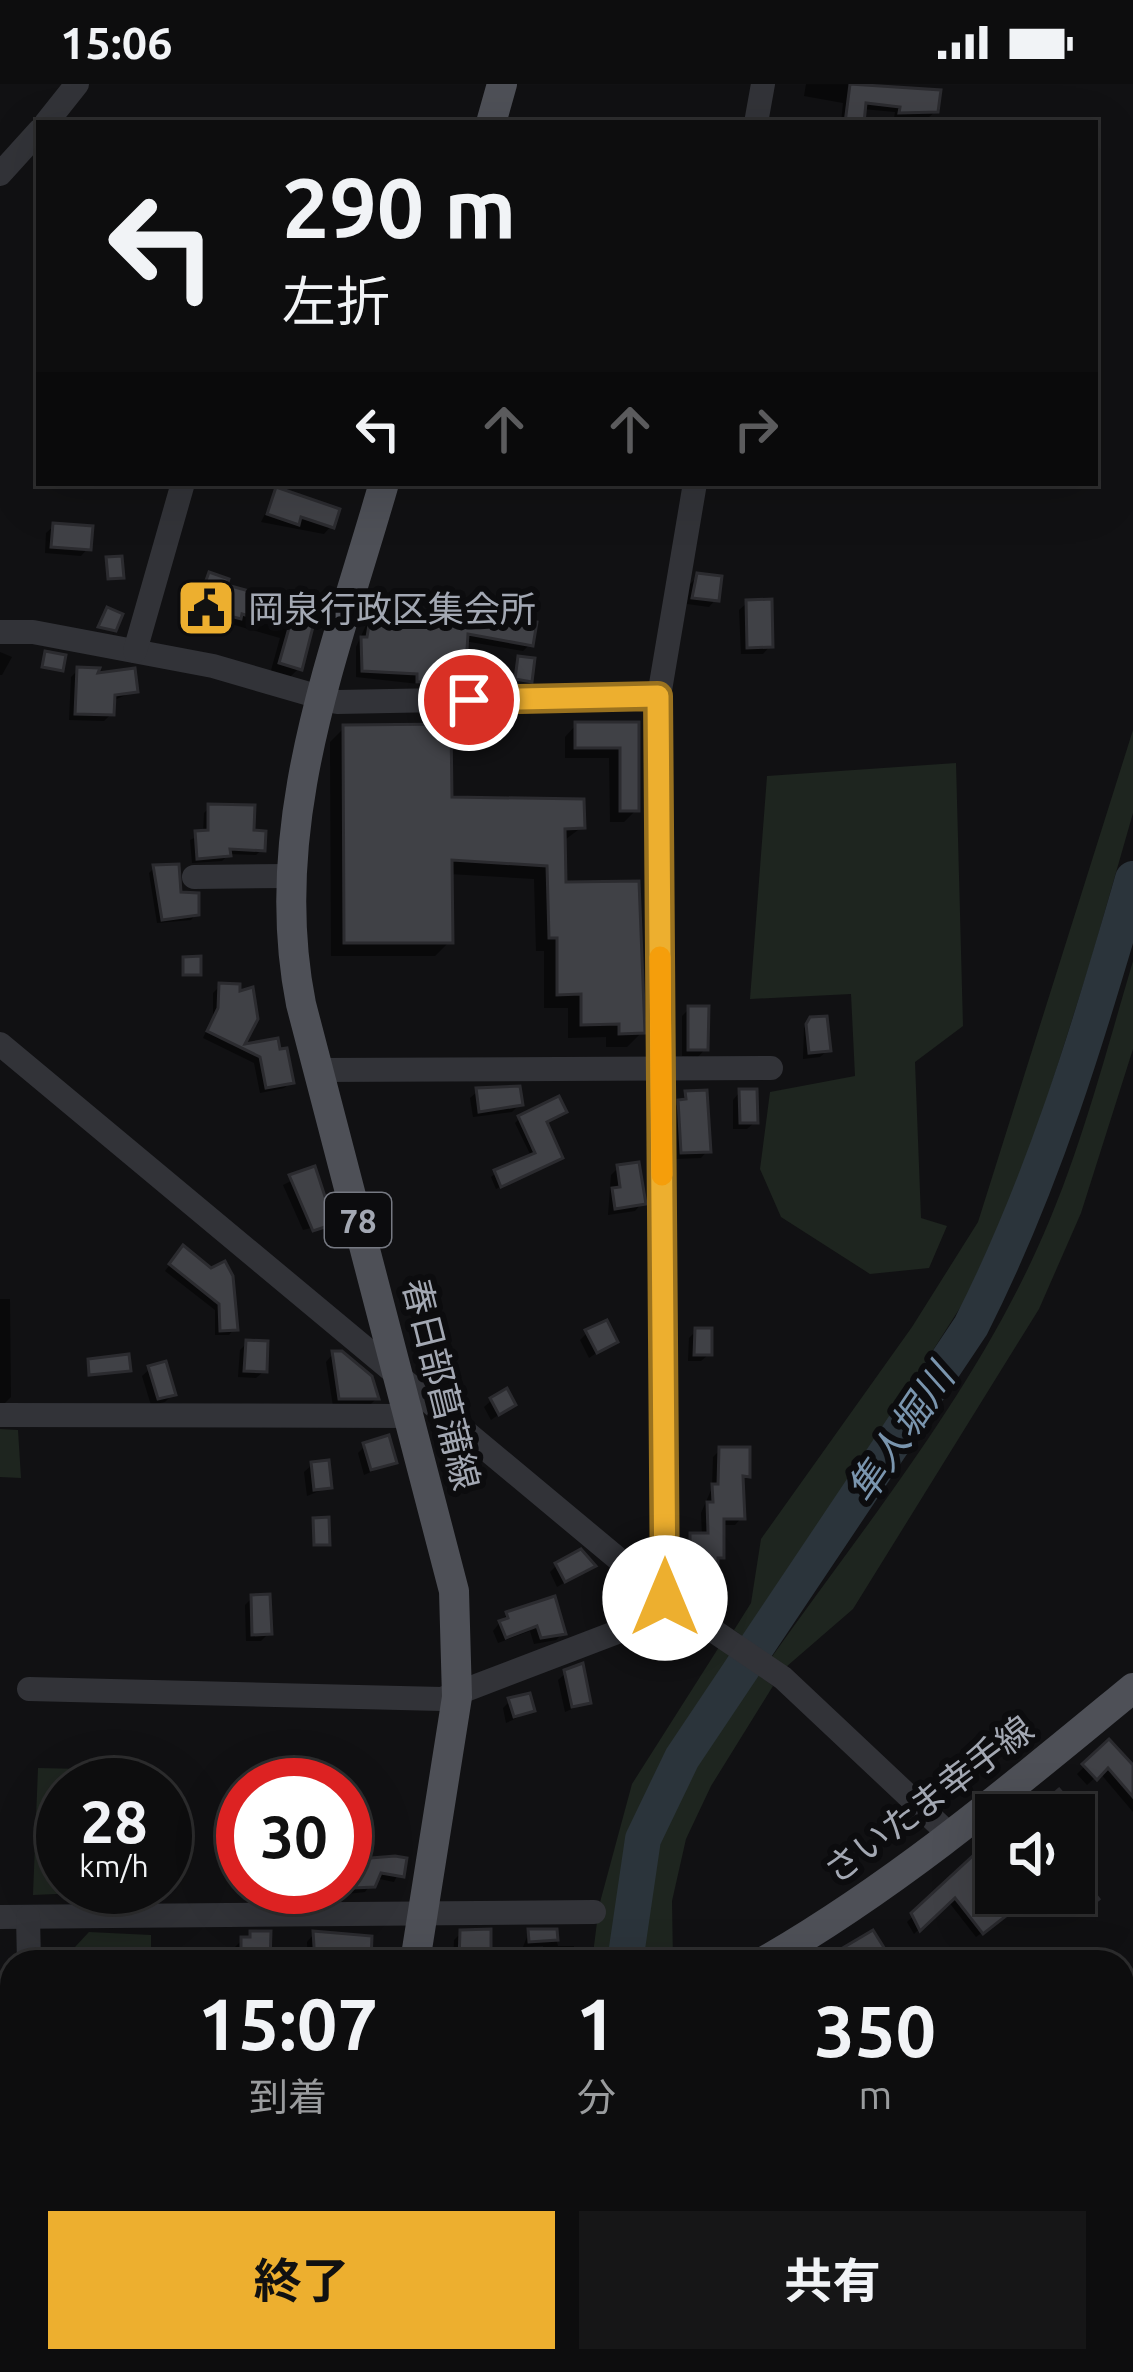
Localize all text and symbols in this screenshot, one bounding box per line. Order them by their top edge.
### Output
text: 15:06 [60,17,173,68]
text: 290 m [282,160,516,254]
icon: left [84,168,240,324]
text: 左折 [282,271,390,331]
icon: left [345,396,411,462]
icon: ahead [471,396,537,462]
icon: ahead [597,396,663,462]
icon: right [723,396,789,462]
public building icon: 岡泉行政区集会所 [175,577,237,639]
place label: 岡泉行政区集会所 [248,588,536,629]
pin [418,649,520,751]
icon: arrive [436,667,502,733]
road number: 78 [325,1193,391,1247]
street label: 春日部菖蒲線 [396,1274,488,1494]
water label: 隼人堀川 [839,1353,964,1510]
position arrow [602,1535,728,1661]
street label: さいたま幸手線 [815,1707,1041,1891]
speed limit sign: 30 [216,1758,372,1914]
text: 28 [80,1787,148,1854]
map controls [975,1794,1095,1914]
button: sound [975,1794,1095,1914]
text: km/h [79,1849,149,1883]
text: 15:07 [198,1983,378,2064]
text: 1 [576,1983,616,2064]
text: 350 [814,1990,936,2071]
text: m [858,2073,892,2116]
text: 到着 [249,2075,327,2118]
text: 分 [577,2075,616,2118]
button: 終了 [48,2211,555,2349]
button: 共有 [579,2211,1086,2349]

